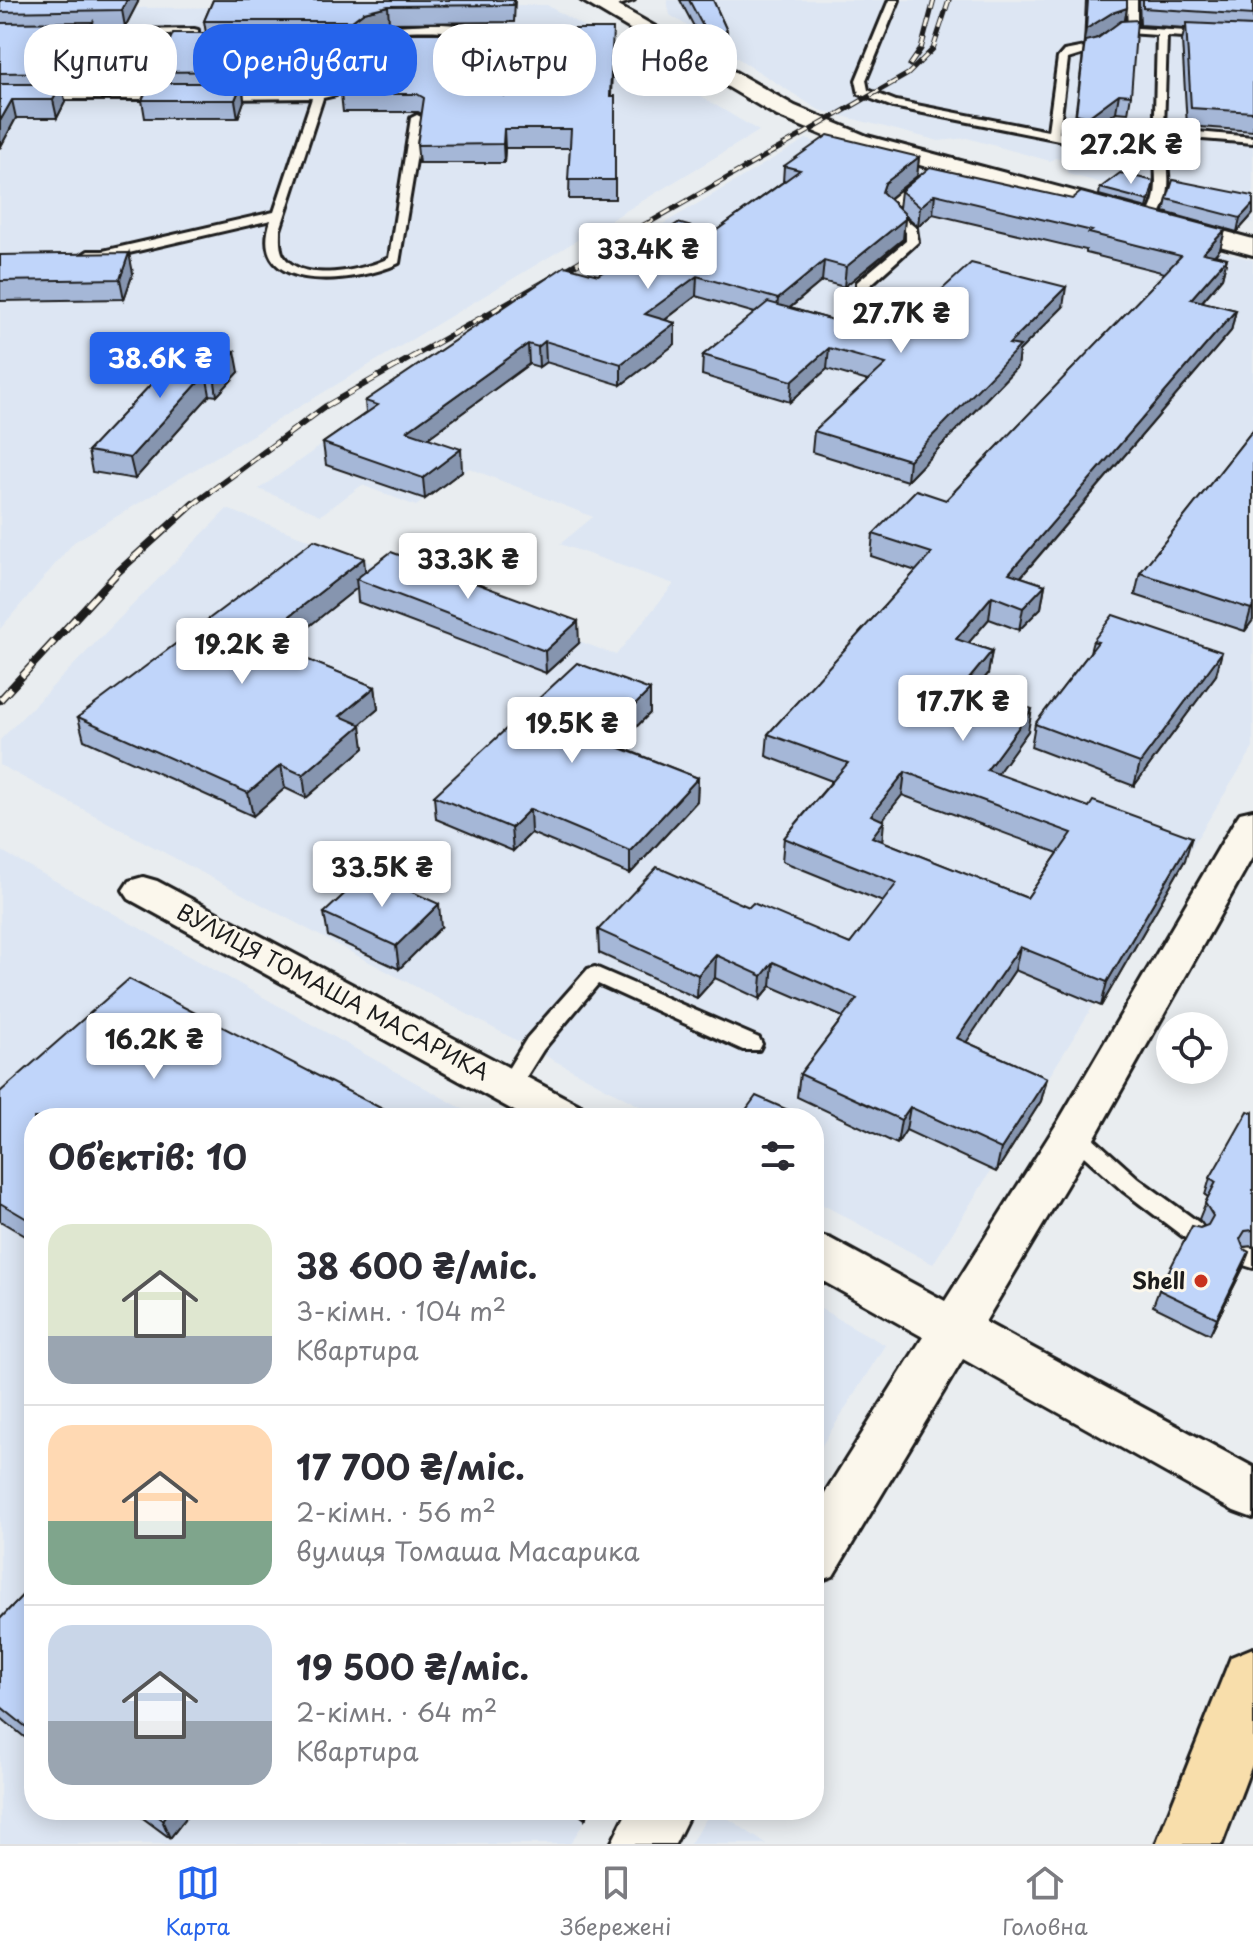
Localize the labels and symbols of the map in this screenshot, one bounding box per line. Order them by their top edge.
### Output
pin: 27.2K ₴ [1057,118,1205,186]
pin: 33.4K ₴ [574,223,722,291]
pin: 27.7K ₴ [827,287,975,355]
pin: 38.6K ₴ [86,332,234,400]
pin: 33.3K ₴ [394,533,542,601]
pin: 19.2K ₴ [168,618,316,686]
pin: 17.7K ₴ [889,675,1037,743]
pin: 19.5K ₴ [498,697,646,765]
pin: 33.5K ₴ [308,841,456,909]
street label: ВУЛИЦЯ ТОМАША МАСАРИКА [172,894,496,1087]
pin: 16.2K ₴ [80,1013,228,1081]
place label: Shell [1132,1263,1185,1296]
marker: Shell [1192,1272,1210,1290]

